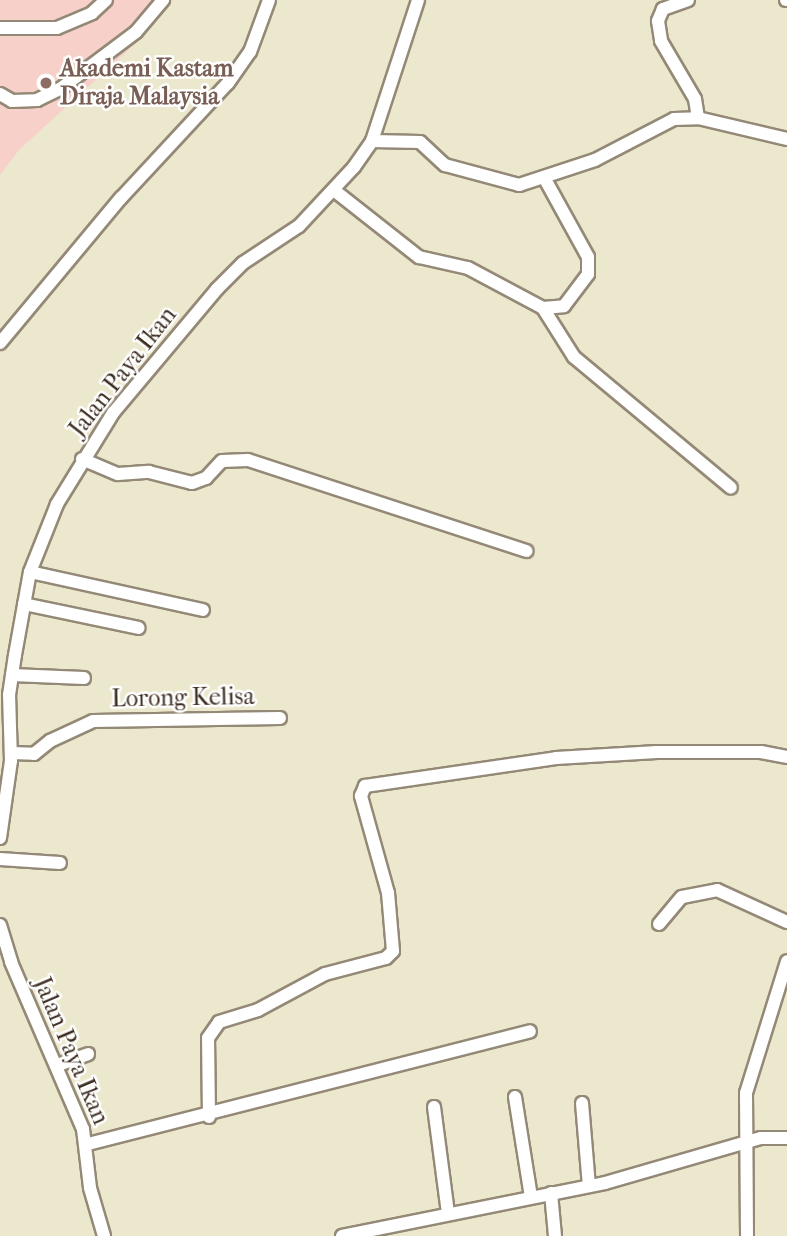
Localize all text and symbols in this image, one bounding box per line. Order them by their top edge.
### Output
place label: Akademi Kastam Diraja Malaysia [60,55,233,111]
marker: Akademi Kastam Diraja Malaysia [38,75,54,91]
street label: Jalan Paya Ikan [63,301,183,443]
street label: Lorong Kelisa [111,682,255,714]
street label: Jalan Paya Ikan [27,973,115,1129]

